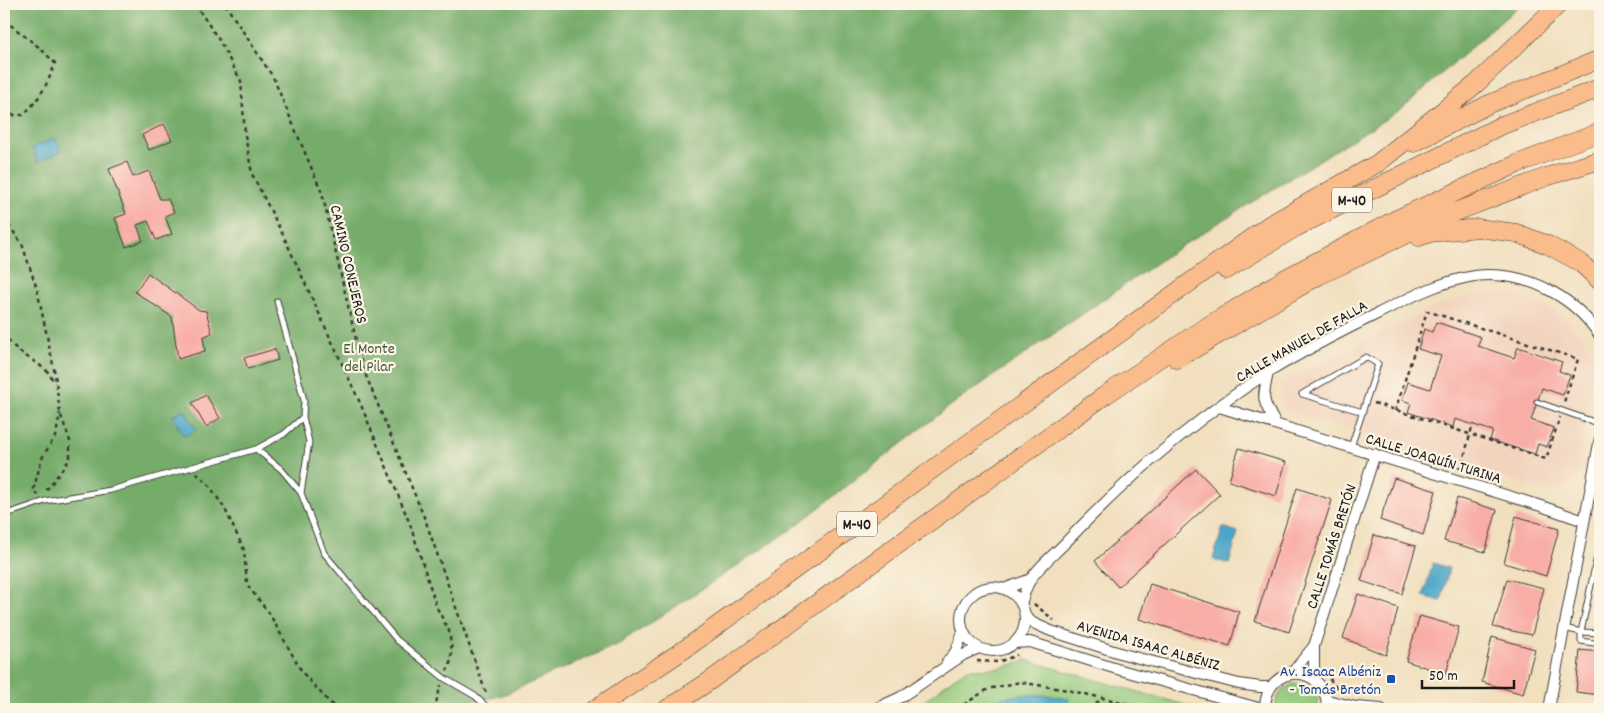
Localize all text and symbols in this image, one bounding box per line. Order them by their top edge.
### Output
road number: M-40 [1332,188,1372,212]
street label: CAMINO CONEJEROS [323,203,372,326]
street label: CALLE MANUEL DE FALLA [1232,295,1373,389]
park label: El Monte del Pilar [343,338,395,379]
street label: CALLE JOAQUÍN TURINA [1362,428,1504,491]
street label: CALLE TOMÁS BRETÓN [1301,481,1363,612]
road number: M-40 [837,512,877,536]
street label: AVENIDA ISAAC ALBÉNIZ [1074,615,1223,678]
scale bar [1422,658,1514,690]
place label: Av. Isaac Albéniz - Tomás Bretón [1280,661,1381,702]
text: 50 m [1429,666,1458,688]
marker: Av. Isaac Albéniz - Tomás Bretón [1385,673,1397,685]

